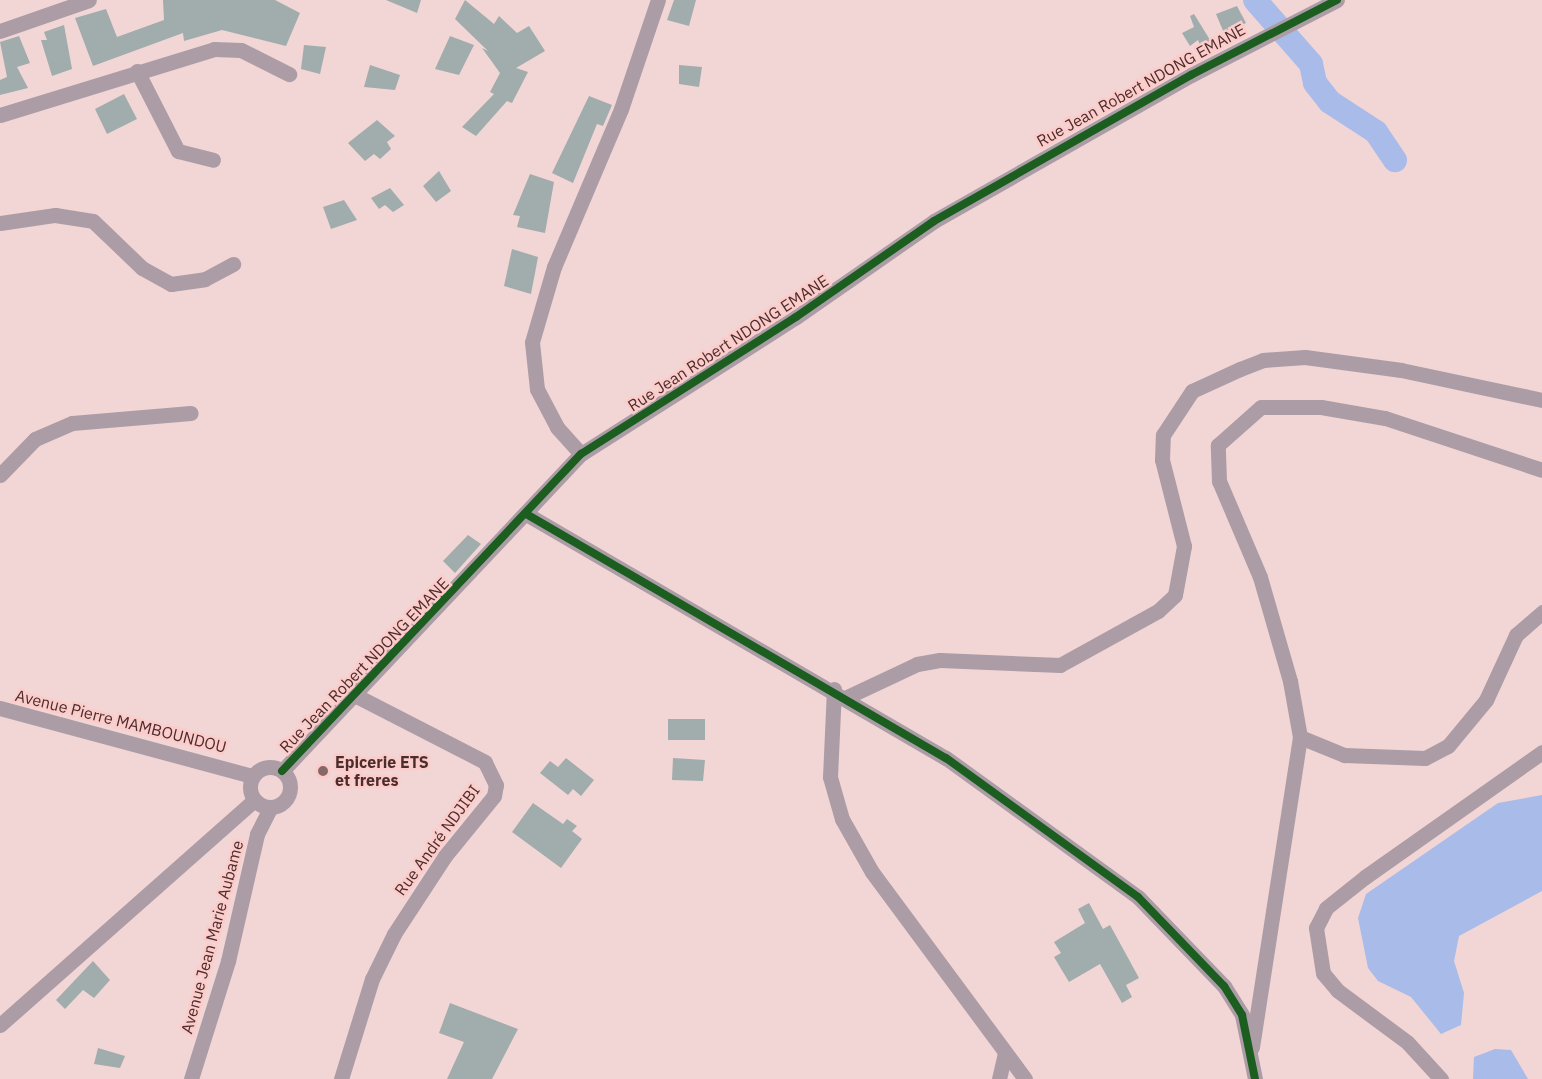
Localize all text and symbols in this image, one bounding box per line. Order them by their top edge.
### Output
street label: Rue Jean Robert NDONG EMANE [1033,20,1249,150]
street label: Rue Jean Robert NDONG EMANE [624,271,832,415]
street label: Rue Jean Robert NDONG EMANE [275,574,453,756]
street label: Avenue Pierre MAMBOUNDOU [13,685,229,757]
place label: Epicerie ETS et freres [335,752,429,790]
marker: Epicerie ETS et freres [316,764,330,778]
street label: Rue André NDJIBI [390,781,484,899]
street label: Avenue Jean Marie Aubame [177,838,247,1036]

